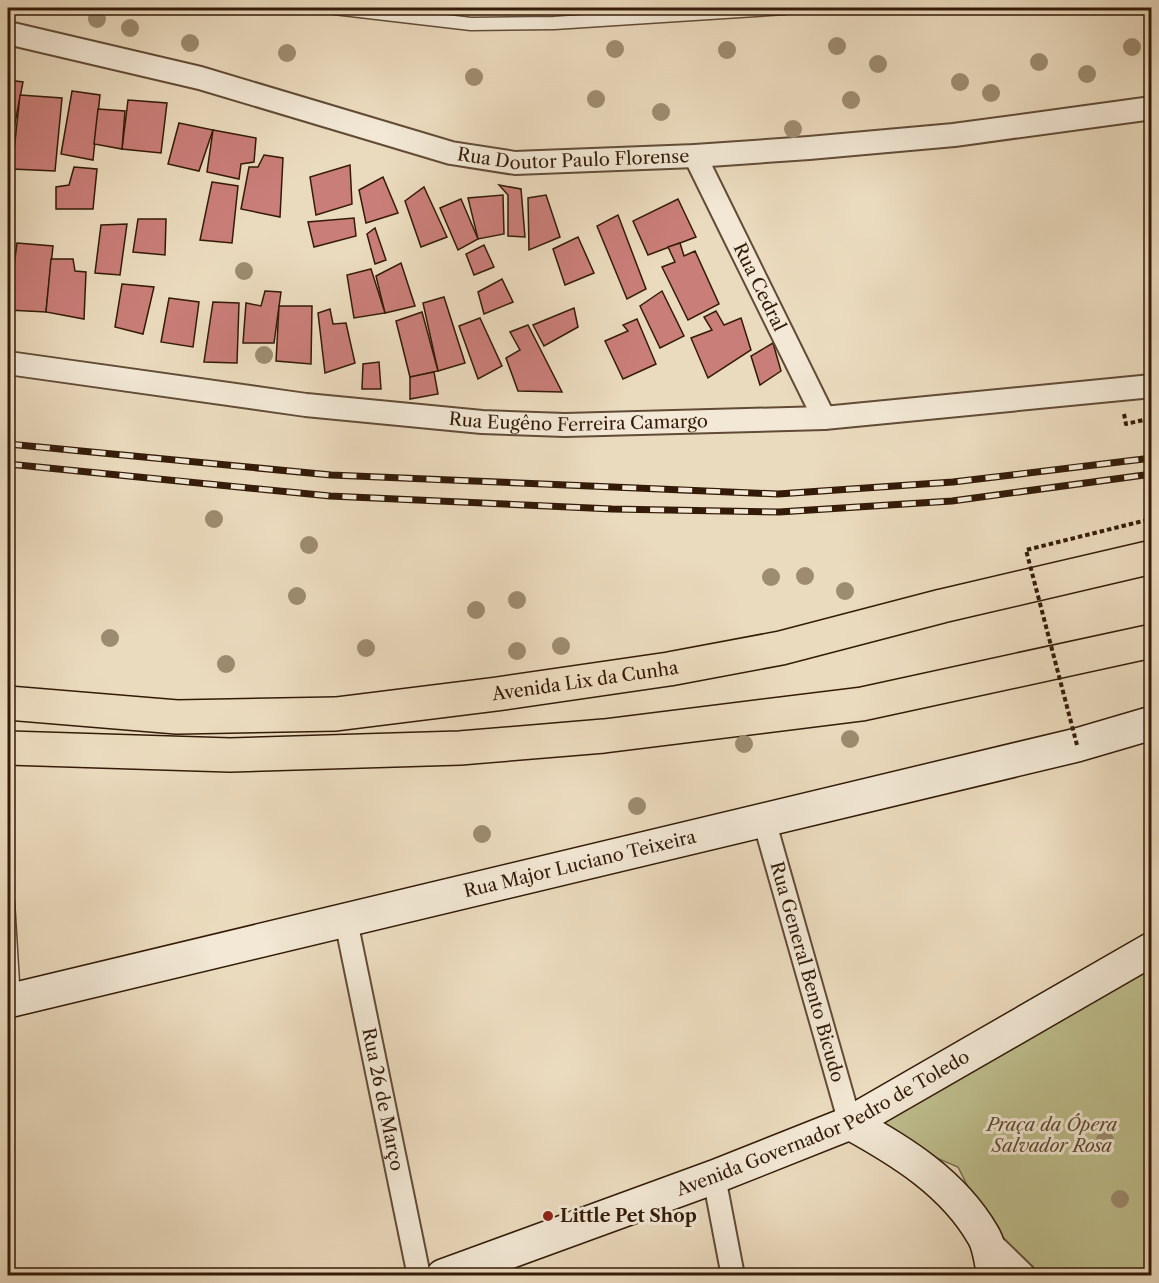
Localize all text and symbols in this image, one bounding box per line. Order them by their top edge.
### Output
street label: Rua Doutor Paulo Florense [456,143,690,174]
street label: Rua Cedral [728,239,790,335]
street label: Rua Eugêno Ferreira Camargo [448,408,708,436]
street label: Avenida Lix da Cunha [490,656,681,706]
street label: Rua Major Luciano Teixeira [461,826,699,902]
street label: Rua General Bento Bicudo [765,859,849,1085]
street label: Rua 26 de Março [357,1026,408,1173]
street label: Avenida Governador Pedro de Toledo [672,1046,973,1201]
park label: Praça da Ópera Salvador Rosa [985,1113,1117,1157]
place label: Little Pet Shop [560,1205,697,1227]
marker: Little Pet Shop [541,1209,555,1223]

